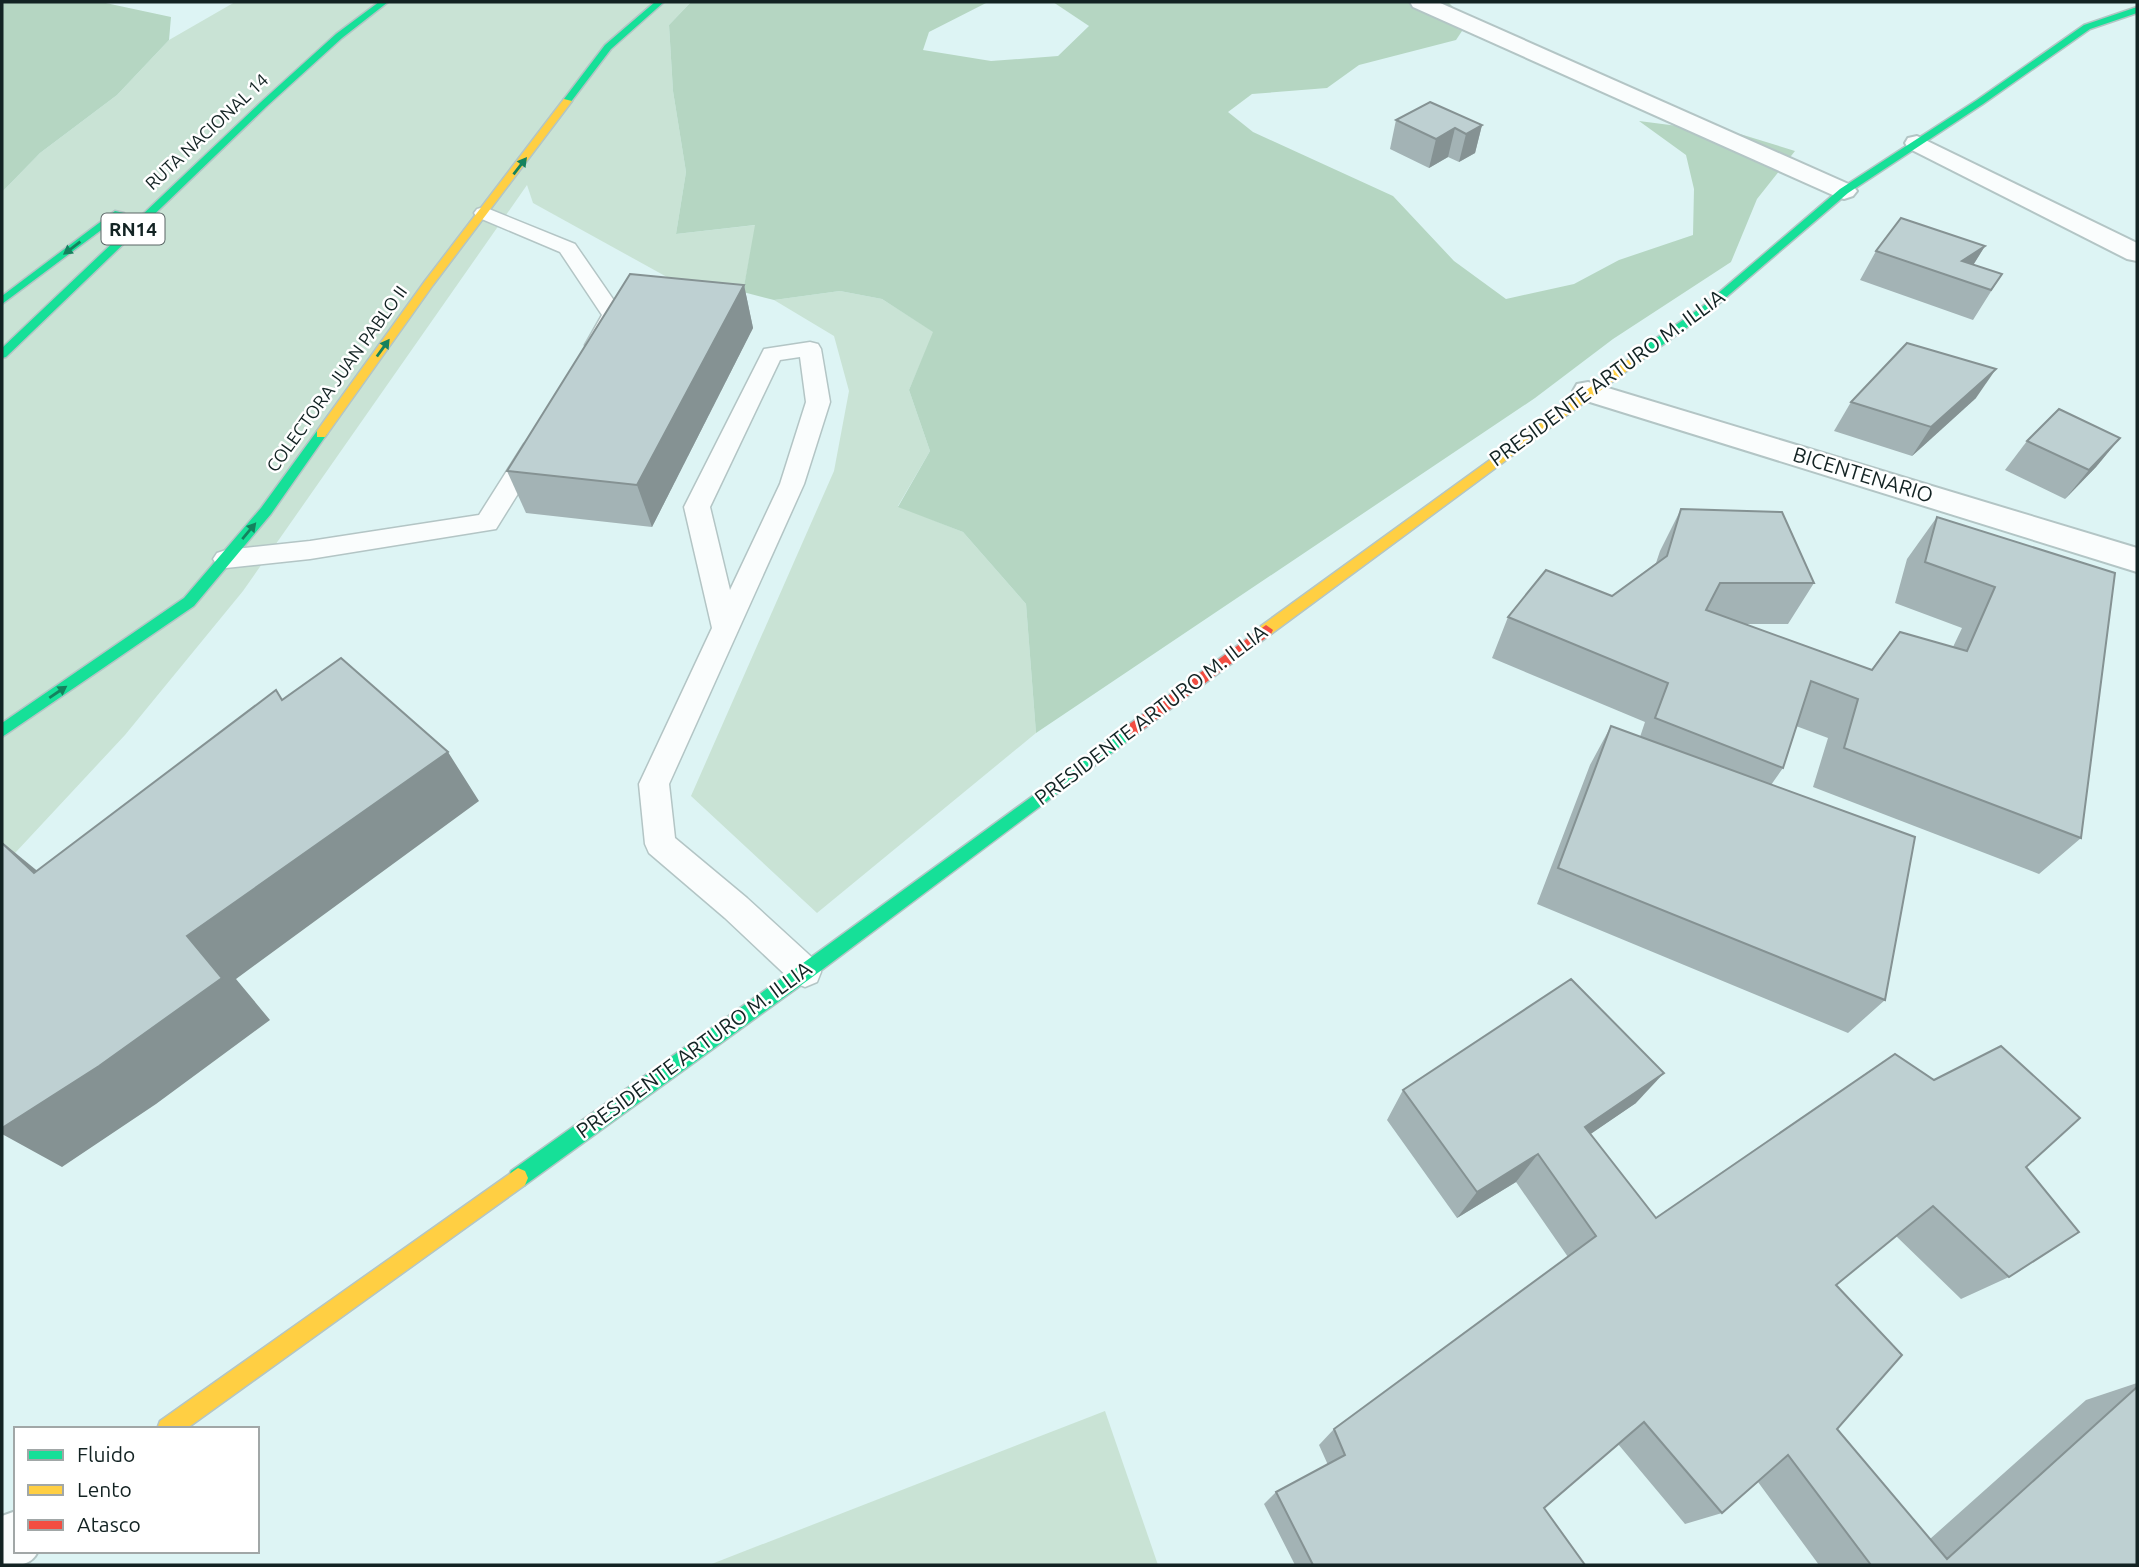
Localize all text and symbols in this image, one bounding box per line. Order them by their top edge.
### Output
street label: RUTA NACIONAL 14 [141,69,272,193]
one-way arrow [513,157,527,175]
road number: RN14 [102,214,164,244]
one-way arrow [63,241,81,255]
street label: COLECTORA JUAN PABLO II [262,281,410,475]
street label: PRESIDENTE ARTURO M. ILLIA [1484,284,1729,471]
one-way arrow [376,339,390,357]
street label: BICENTENARIO [1790,441,1936,507]
one-way arrow [241,523,256,540]
street label: PRESIDENTE ARTURO M. ILLIA [1030,619,1272,809]
one-way arrow [49,685,67,699]
street label: PRESIDENTE ARTURO M. ILLIA [571,956,816,1143]
legend [14,1427,259,1553]
text: Fluido [77,1442,135,1466]
text: Lento [77,1477,132,1501]
text: Atasco [77,1512,141,1536]

